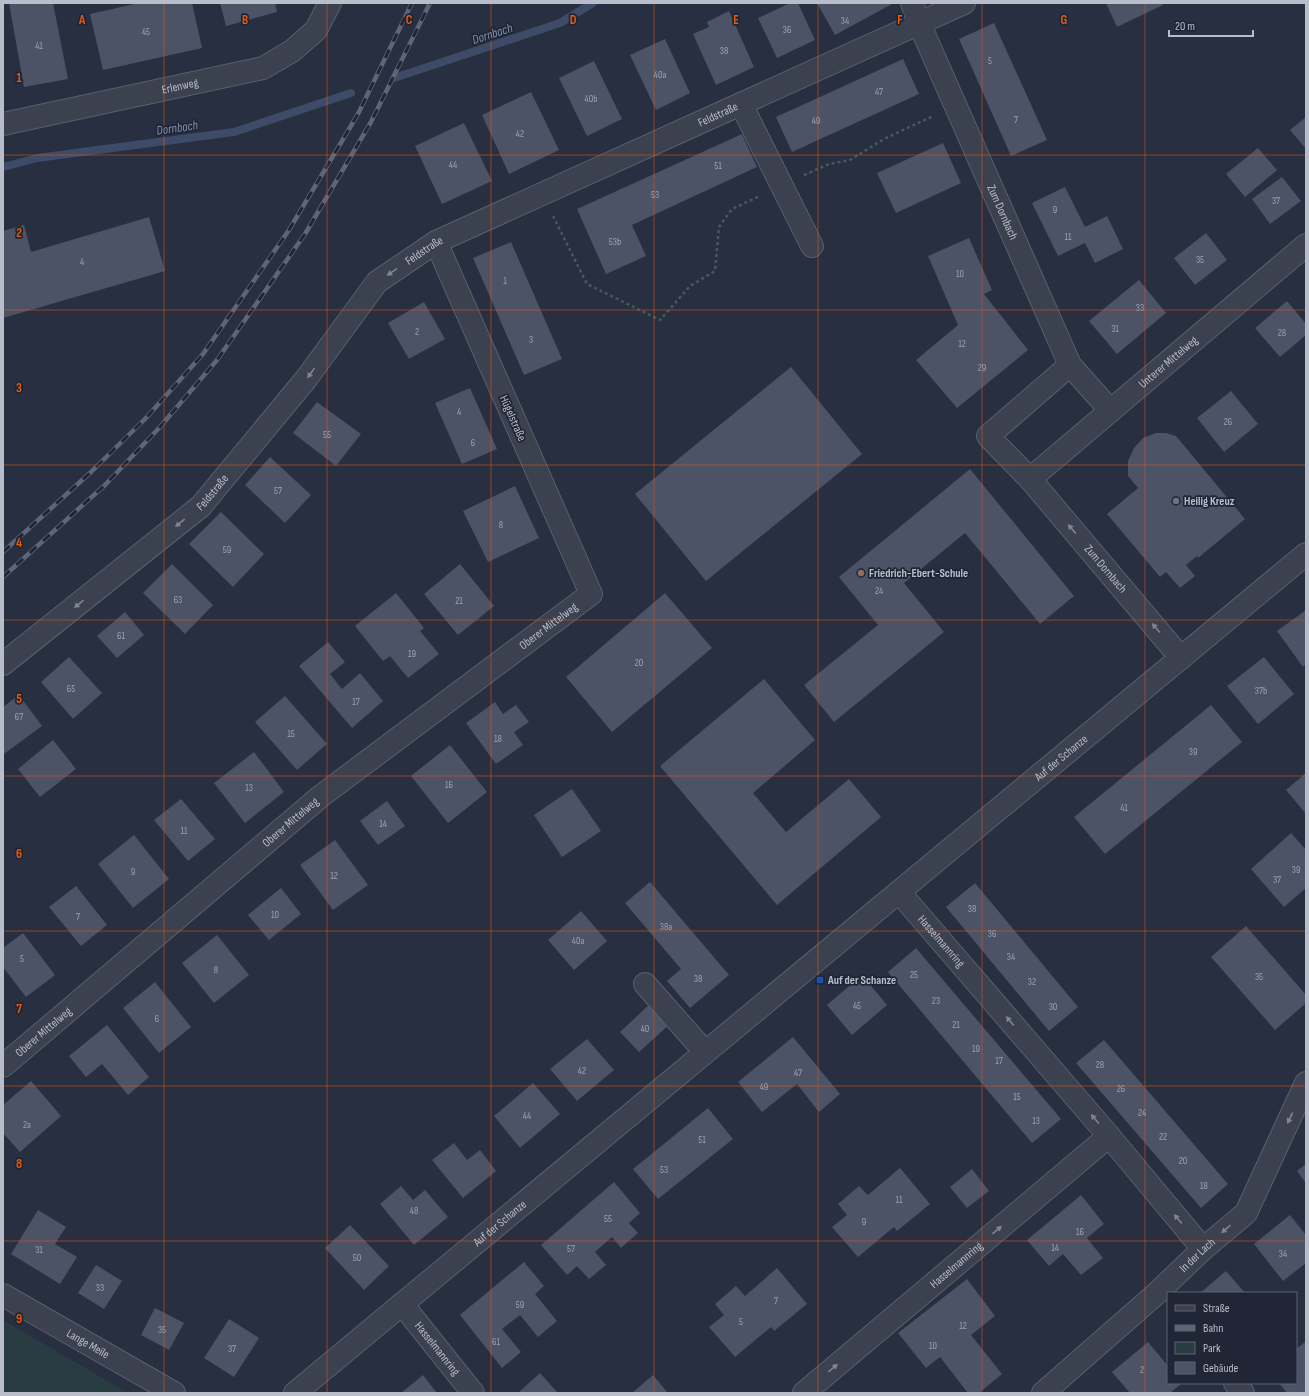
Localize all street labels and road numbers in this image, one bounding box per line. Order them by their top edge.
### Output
street label: Erlenweg [160,75,200,98]
street label: Feldstraße [696,99,741,130]
street label: Zum Dornbach [983,183,1021,242]
street label: Feldstraße [403,233,445,269]
street label: Unterer Mittelweg [1136,333,1201,392]
street label: Hügelstraße [496,393,529,444]
street label: Feldstraße [194,472,232,514]
street label: Zum Dornbach [1081,542,1130,596]
street label: Oberer Mittelweg [516,600,581,653]
street label: Auf der Schanze [1031,732,1091,785]
street label: Oberer Mittelweg [259,794,322,850]
street label: Hasselmannring [914,912,968,971]
street label: Oberer Mittelweg [13,1004,75,1060]
street label: Auf der Schanze [470,1197,530,1251]
street label: In der Lach [1176,1235,1219,1276]
street label: Hasselmannring [927,1238,986,1292]
street label: Hasselmannring [411,1319,463,1379]
street label: Lange Meile [64,1326,112,1362]

